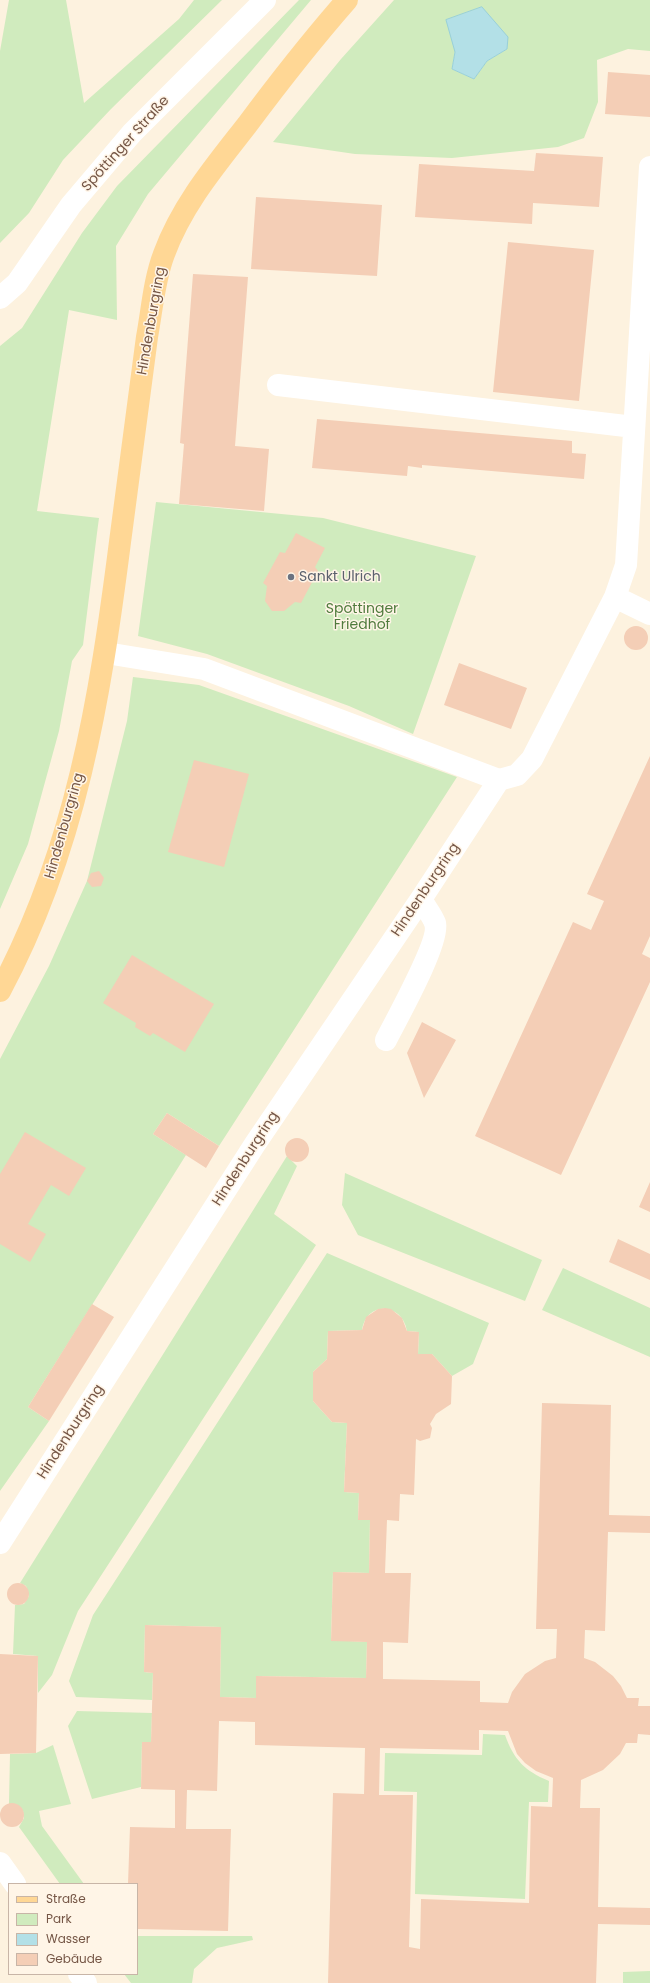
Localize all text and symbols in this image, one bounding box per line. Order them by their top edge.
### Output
street label: Spöttinger Straße [79,93,173,195]
street label: Hindenburgring [134,266,170,376]
place label: Sankt Ulrich [299,569,381,585]
marker: Sankt Ulrich [286,572,296,582]
park label: Spöttinger Friedhof [326,601,398,634]
street label: Hindenburgring [42,771,88,881]
street label: Hindenburgring [388,840,464,940]
street label: Hindenburgring [209,1109,283,1209]
street label: Hindenburgring [34,1382,108,1482]
legend [8,1883,138,1975]
text: Straße [46,1890,86,1907]
text: Park [46,1910,72,1927]
text: Wasser [46,1930,90,1947]
text: Gebäude [46,1950,102,1967]

